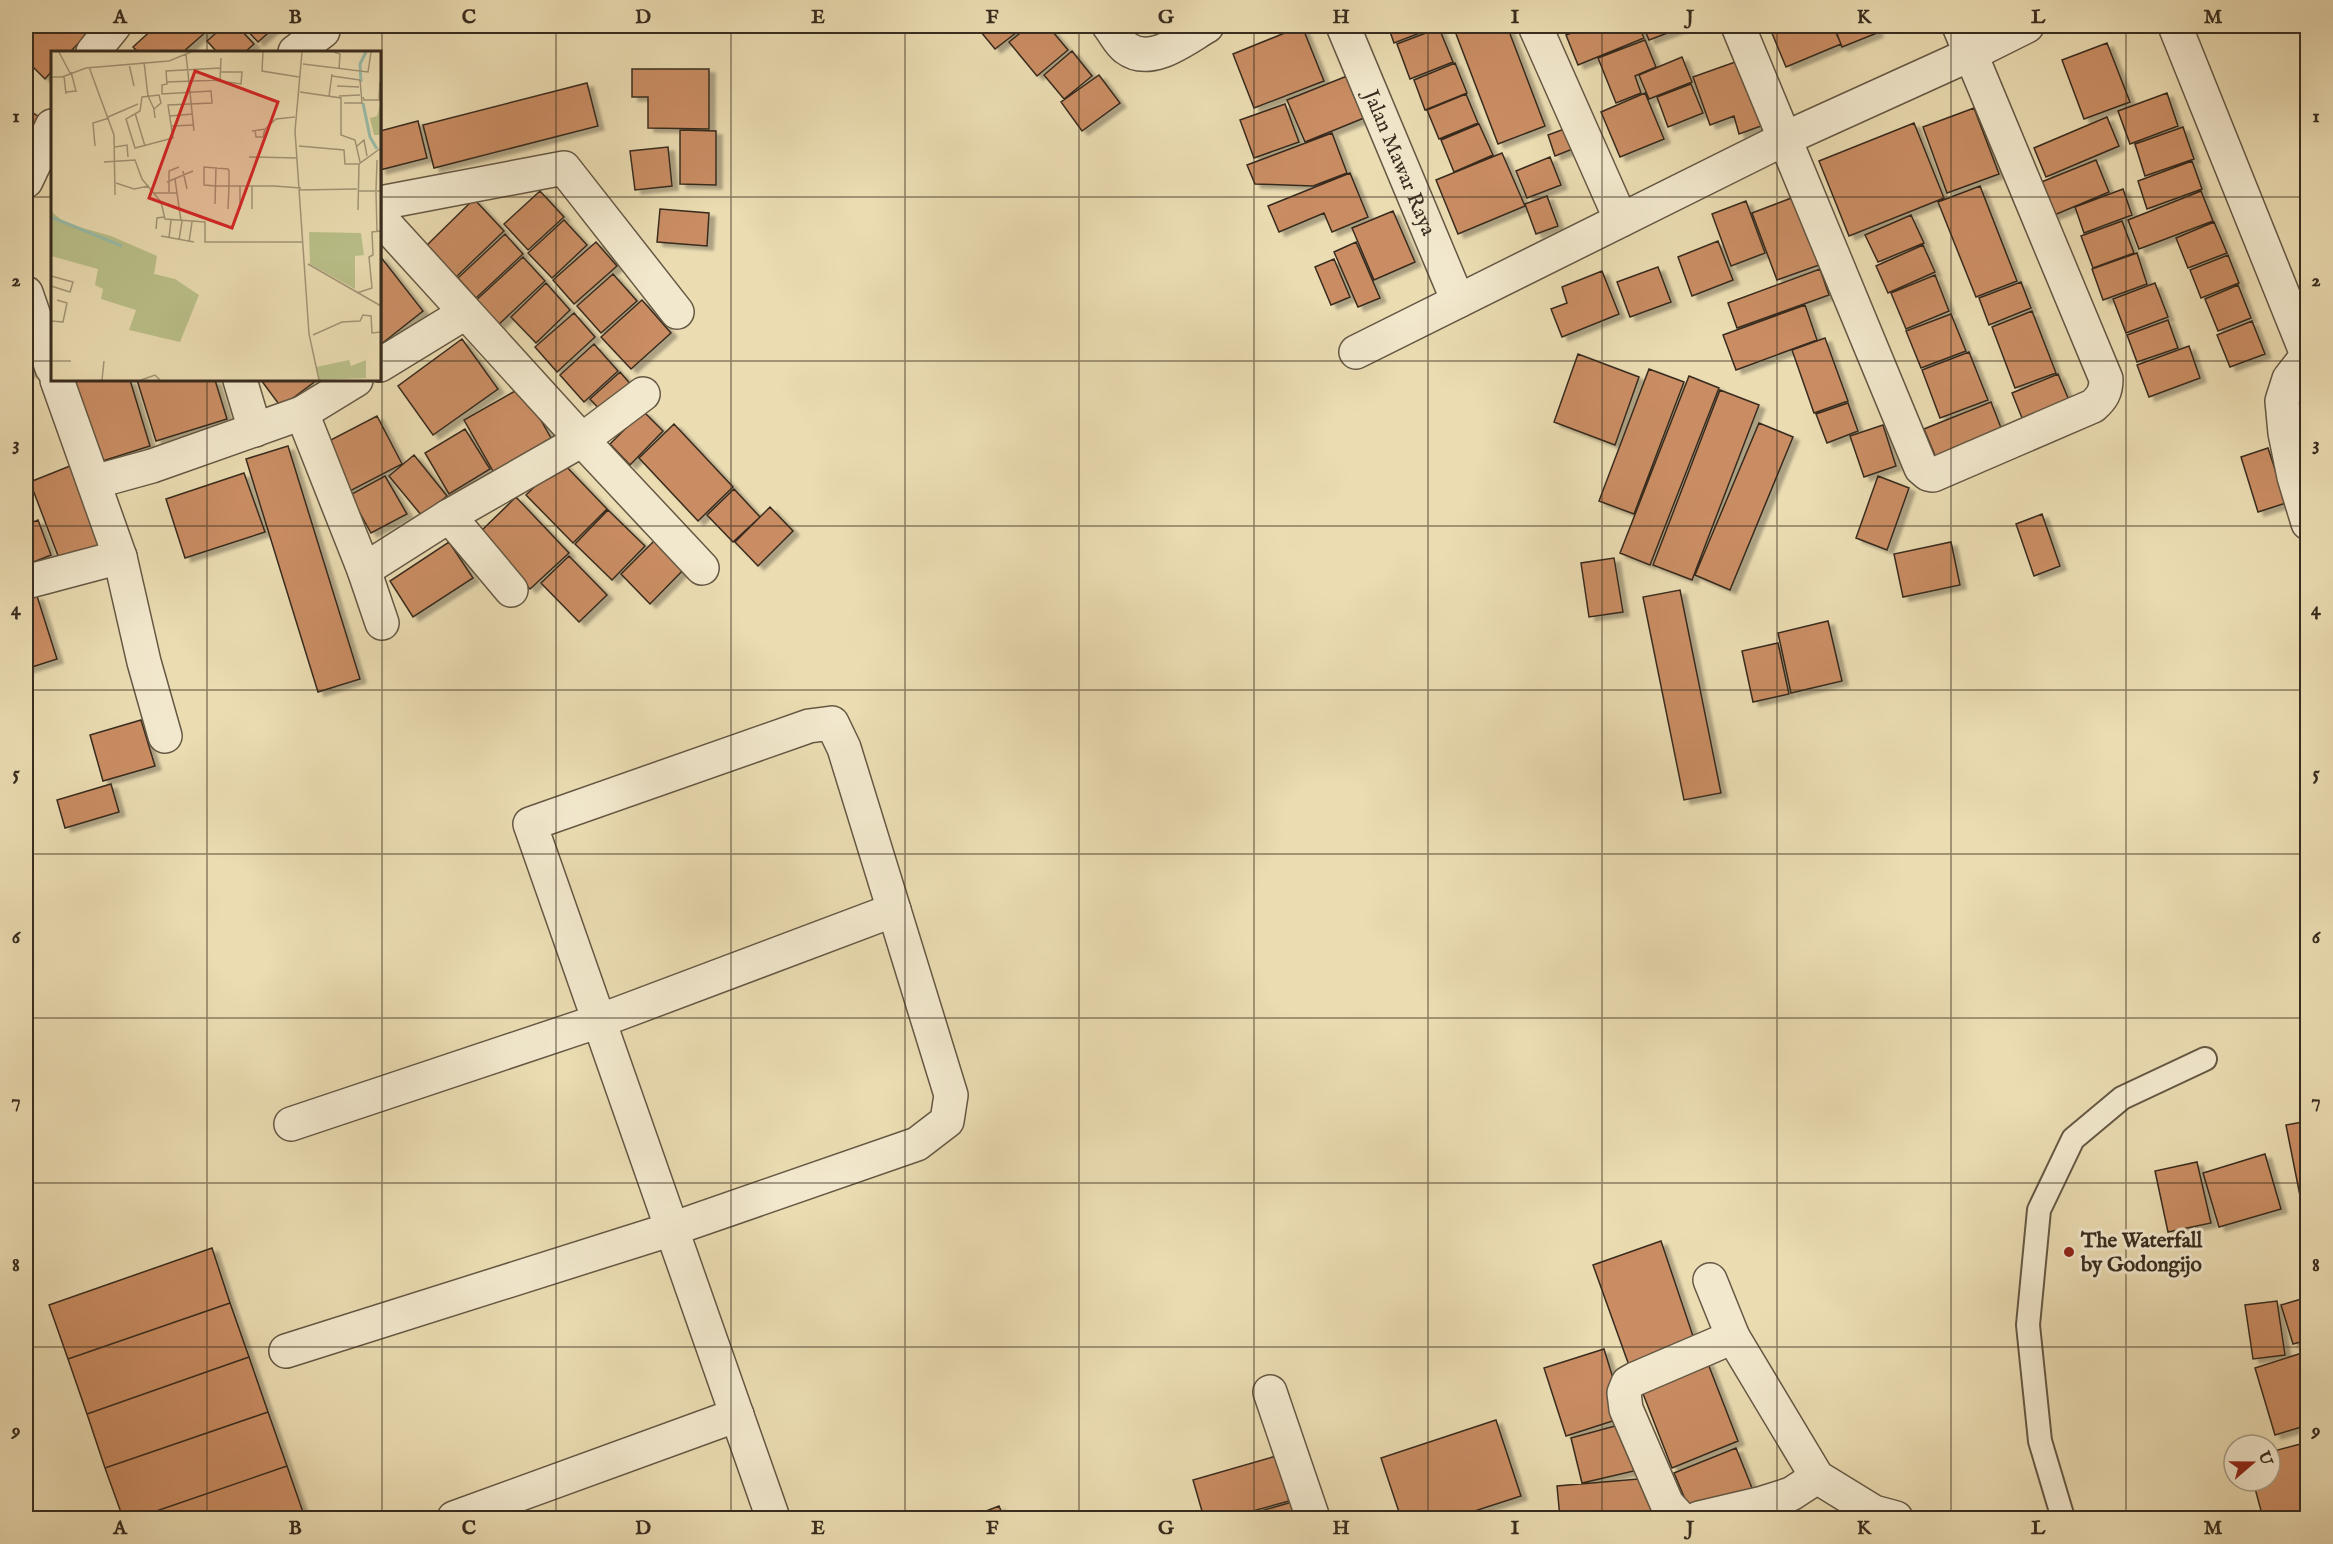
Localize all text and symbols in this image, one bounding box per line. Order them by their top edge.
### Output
text: A [112,5,128,30]
text: B [288,5,302,30]
text: C [462,5,476,30]
text: D [635,5,651,30]
text: E [811,5,825,30]
text: F [986,5,999,30]
text: G [1158,5,1175,30]
text: H [1332,5,1350,30]
text: I [1511,5,1520,30]
text: J [1683,5,1695,30]
text: K [1857,5,1873,30]
text: L [2031,5,2046,30]
text: M [2204,5,2223,30]
inset map [51,51,381,381]
street label: Jalan Mawar Raya [1355,84,1442,241]
text: 1 [12,104,20,129]
text: 1 [2312,104,2320,129]
text: 2 [11,268,21,293]
text: 2 [2311,268,2321,293]
text: 3 [12,432,20,457]
text: 3 [2312,432,2320,457]
text: 4 [11,597,22,622]
text: 4 [2311,597,2322,622]
text: 5 [12,761,20,786]
text: 5 [2312,761,2320,786]
text: 6 [12,925,22,950]
text: 6 [2312,925,2322,950]
text: 7 [11,1089,21,1114]
text: 7 [2311,1089,2321,1114]
place label: The Waterfall by Godongijo [2080,1228,2204,1279]
marker: The Waterfall by Godongijo [2062,1245,2076,1259]
text: 8 [12,1253,20,1278]
text: 8 [2312,1253,2320,1278]
text: 9 [11,1418,21,1443]
text: 9 [2311,1418,2321,1443]
north arrow [2222,1433,2282,1493]
text: U [2252,1448,2276,1469]
text: A [112,1516,128,1541]
text: B [288,1516,302,1541]
text: C [462,1516,476,1541]
text: D [635,1516,651,1541]
text: E [811,1516,825,1541]
text: F [986,1516,999,1541]
text: G [1158,1516,1175,1541]
text: H [1332,1516,1350,1541]
text: I [1511,1516,1520,1541]
text: J [1683,1516,1695,1541]
text: K [1857,1516,1873,1541]
text: L [2031,1516,2046,1541]
text: M [2204,1516,2223,1541]

